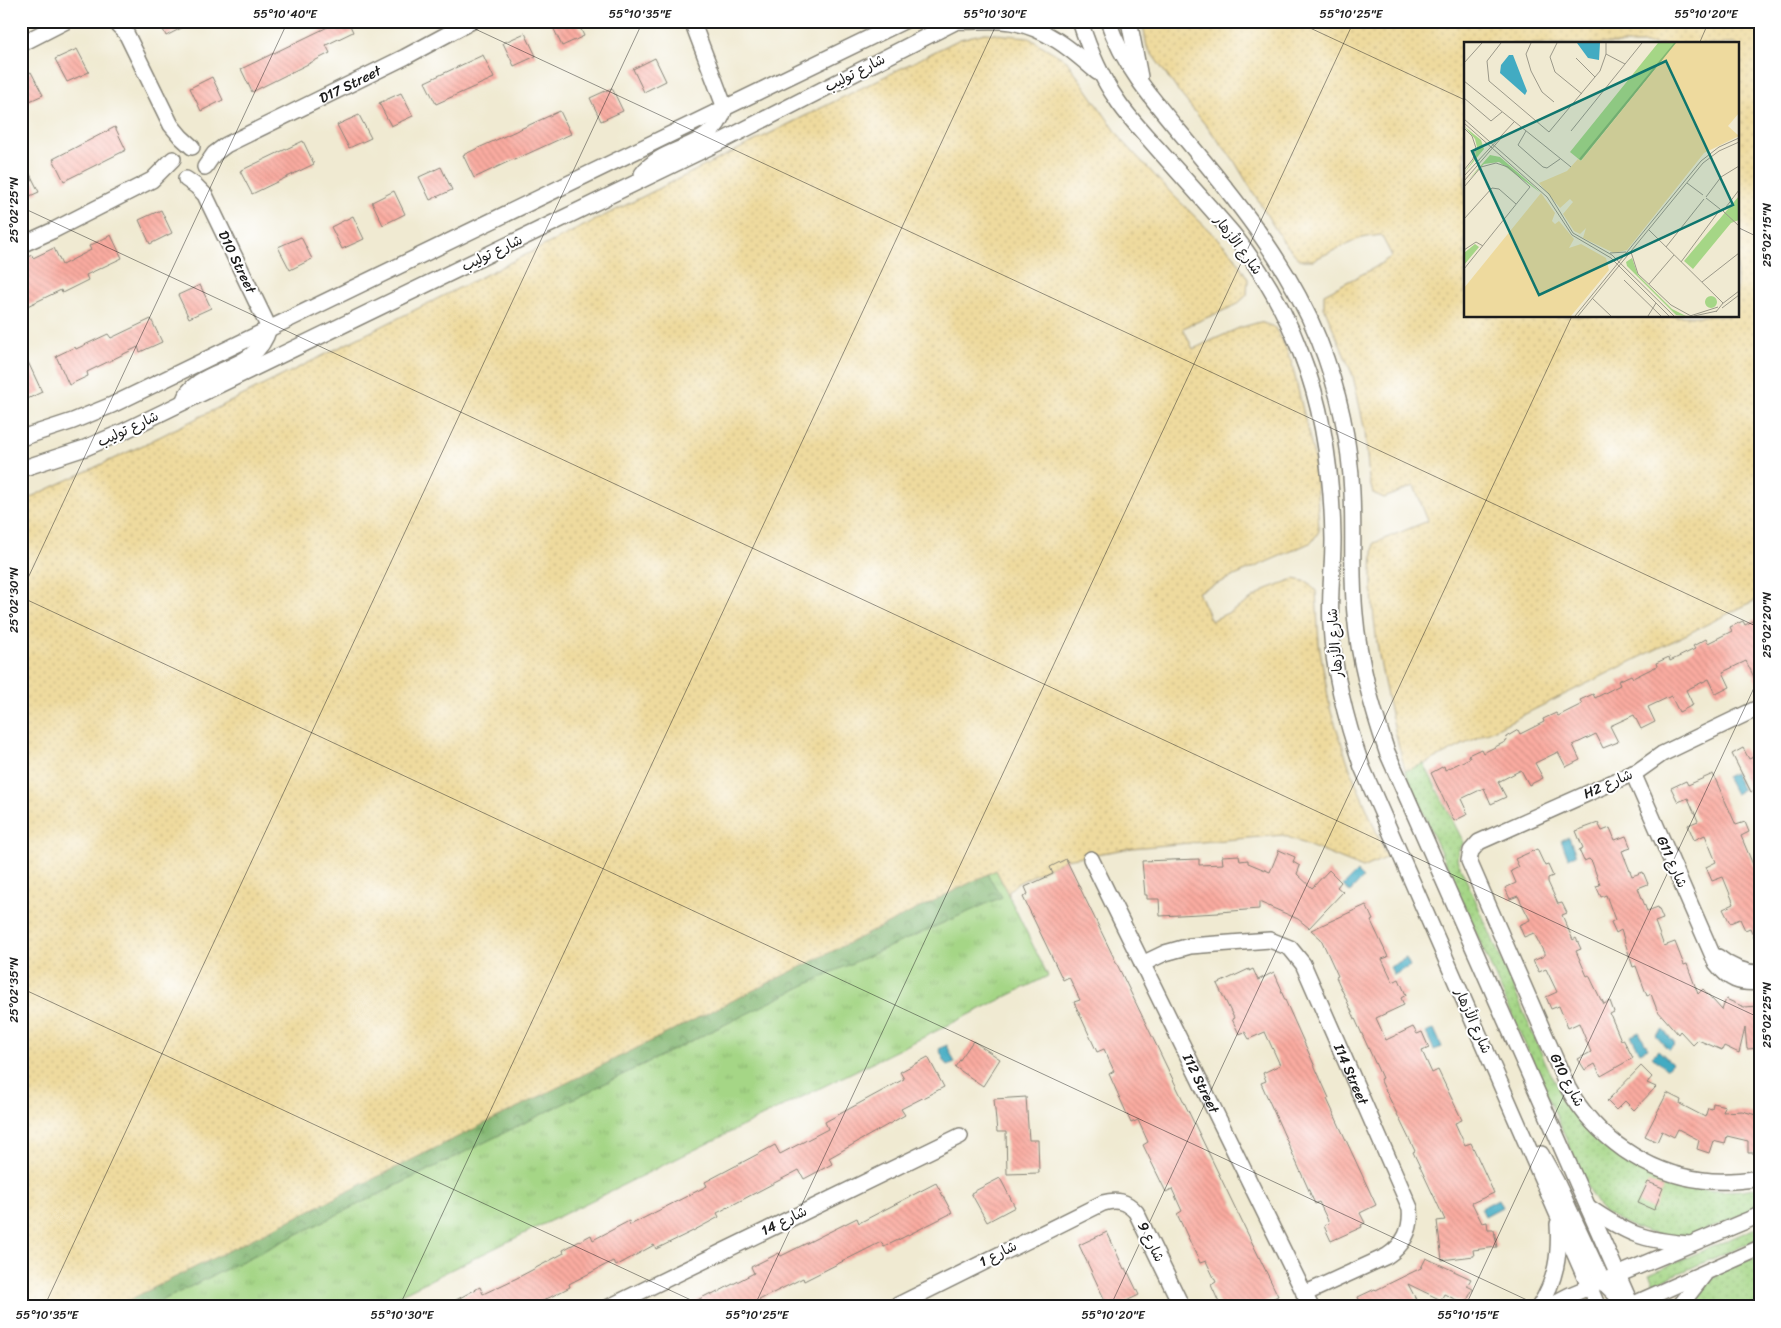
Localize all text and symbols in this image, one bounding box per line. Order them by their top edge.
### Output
text: 55°10'40"E [253,3,318,25]
text: 55°10'35"E [609,3,673,25]
text: 55°10'30"E [964,3,1028,25]
text: 55°10'25"E [1320,3,1384,25]
text: 55°10'20"E [1674,3,1739,25]
inset map [1464,42,1738,318]
street label: شارع توليب [820,47,890,99]
street label: D17 Street [315,57,387,110]
text: 25°02'25"N [3,176,25,243]
text: 25°02'15"N [1756,202,1778,267]
street label: شارع الأزهار [1206,209,1269,280]
street label: D10 Street [211,226,264,299]
street label: شارع توليب [457,227,527,279]
street label: شارع توليب [93,404,163,454]
text: 25°02'30"N [3,566,25,633]
text: 25°02'20"N [1756,591,1778,658]
street label: شارع الأزهار [1320,607,1351,680]
street label: H2 شارع [1579,762,1637,806]
street label: G11 شارع [1649,832,1695,892]
text: 25°02'35"N [3,957,25,1023]
text: 25°02'25"N [1756,981,1778,1048]
street label: شارع الأزهار [1447,983,1499,1058]
street label: I14 Street [1326,1038,1376,1110]
street label: I12 Street [1175,1048,1227,1119]
street label: G10 شارع [1543,1049,1591,1111]
street label: شارع 14 [757,1199,811,1243]
street label: شارع 9 [1130,1217,1172,1267]
street label: شارع 1 [975,1234,1021,1274]
text: 55°10'35"E [16,1304,80,1326]
text: 55°10'30"E [371,1304,435,1326]
text: 55°10'25"E [726,1304,790,1326]
text: 55°10'20"E [1081,1304,1146,1326]
text: 55°10'15"E [1437,1304,1500,1326]

